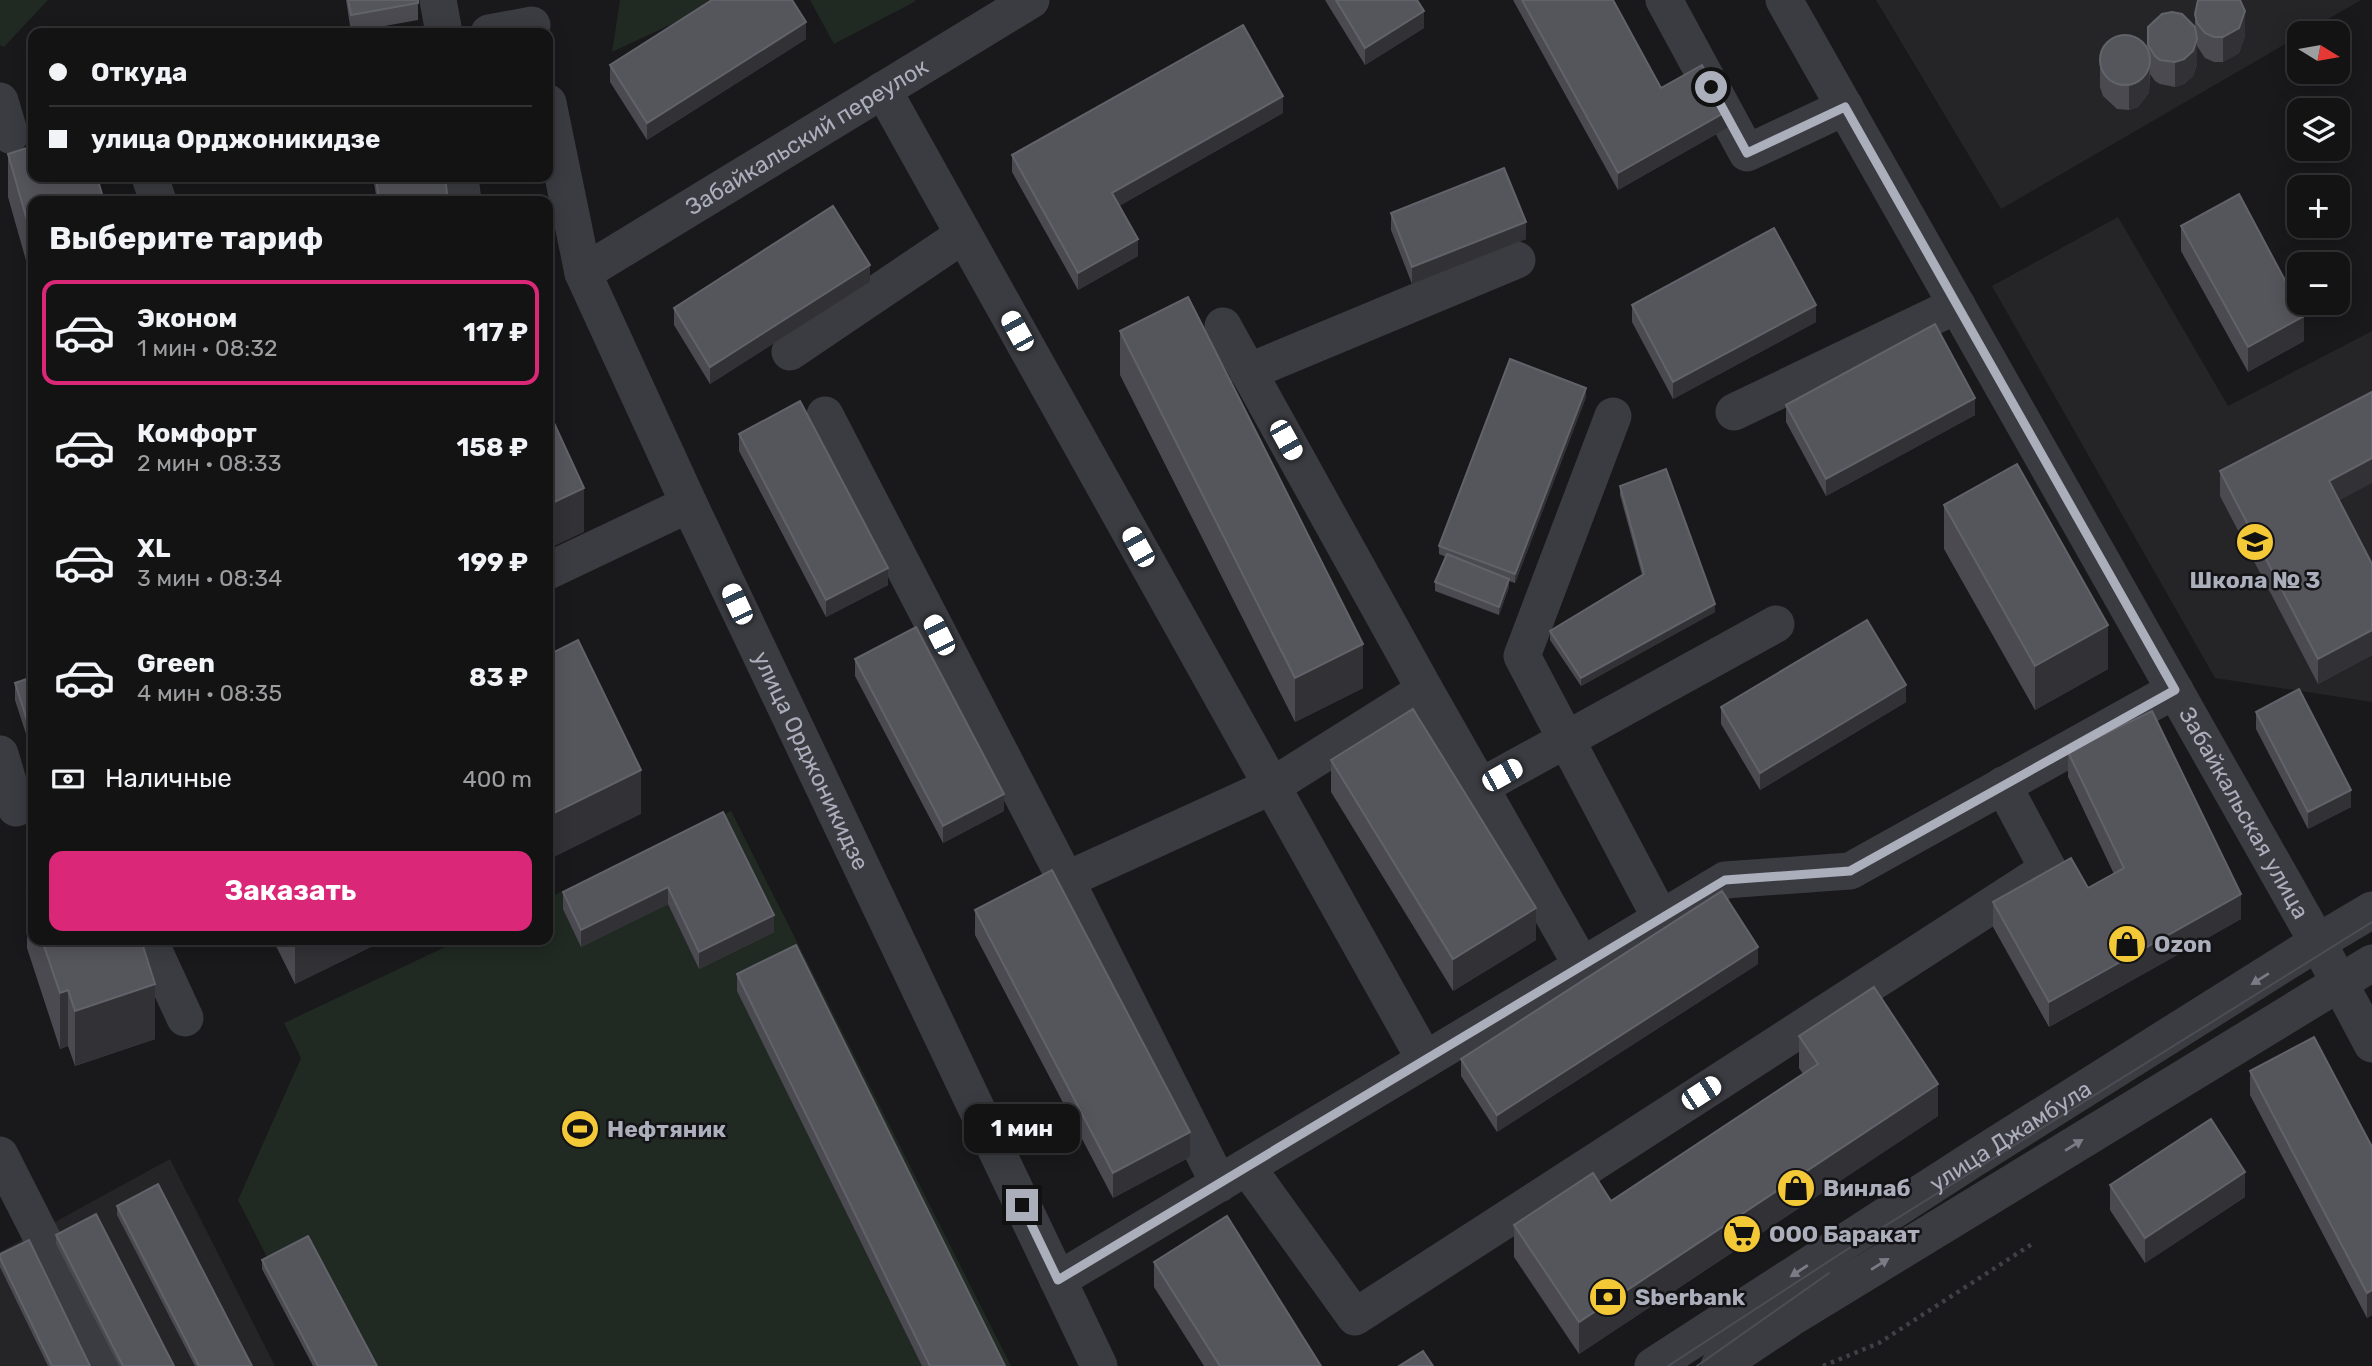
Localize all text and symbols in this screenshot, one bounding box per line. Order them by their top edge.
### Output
north arrow [2287,21,2350,84]
map controls [2287,21,2350,315]
street label: Забайкальский переулок [680,52,933,221]
text: Откуда [91,57,187,88]
route start [1695,71,1727,103]
button: layers [2287,98,2350,161]
text: улица Орджоникидзе [91,124,380,155]
button: + [2287,175,2350,238]
text: Выберите тариф [49,219,323,257]
button: − [2287,252,2350,315]
icon: car [53,301,116,364]
text: Эконом [137,303,237,334]
car [998,308,1037,354]
text: 117 ₽ [463,317,528,348]
text: 1 мин · 08:32 [137,334,277,362]
icon: car [53,416,116,479]
car [1267,417,1306,463]
text: Комфорт [137,418,257,449]
text: 158 ₽ [456,432,528,463]
text: 2 мин · 08:33 [137,449,281,477]
school or university icon: Школа № 3 [2234,521,2276,563]
car [1119,524,1158,570]
icon: car [53,531,116,594]
text: XL [137,533,170,564]
text: 199 ₽ [457,547,528,578]
text: 3 мин · 08:34 [137,564,282,592]
place label: Школа № 3 [2189,566,2321,594]
car [719,581,756,627]
car [921,612,958,658]
icon: car [53,646,116,709]
street label: улица Орджоникидзе [747,647,875,875]
text: Green [137,648,215,679]
text: 83 ₽ [469,662,528,693]
text: 4 мин · 08:35 [137,679,282,707]
street label: Забайкальская улица [2173,702,2315,924]
car [1479,756,1526,794]
icon: cash [49,760,87,798]
text: Наличные [105,763,232,794]
text: 400 m [462,765,532,793]
button: Заказать [49,851,532,931]
shop icon: Ozon [2106,923,2148,965]
place label: Ozon [2154,930,2212,958]
one-way arrow [2250,972,2270,985]
car [1678,1073,1725,1113]
street label: улица Джамбула [1924,1074,2096,1198]
callout: 1 мин [964,1104,1080,1152]
sports icon: Нефтяник [559,1108,601,1150]
text: 1 мин [991,1114,1053,1142]
place label: Нефтяник [607,1115,726,1143]
one-way arrow [2064,1139,2083,1151]
shop icon: Винлаб [1775,1167,1817,1209]
place label: Винлаб [1823,1174,1911,1202]
route end [1006,1189,1038,1221]
supermarket icon: ООО Баракат [1721,1213,1763,1255]
place label: ООО Баракат [1769,1220,1920,1248]
one-way arrow [1870,1258,1889,1270]
one-way arrow [1789,1265,1809,1278]
bank icon: Sberbank [1587,1276,1629,1318]
place label: Sberbank [1635,1283,1746,1311]

